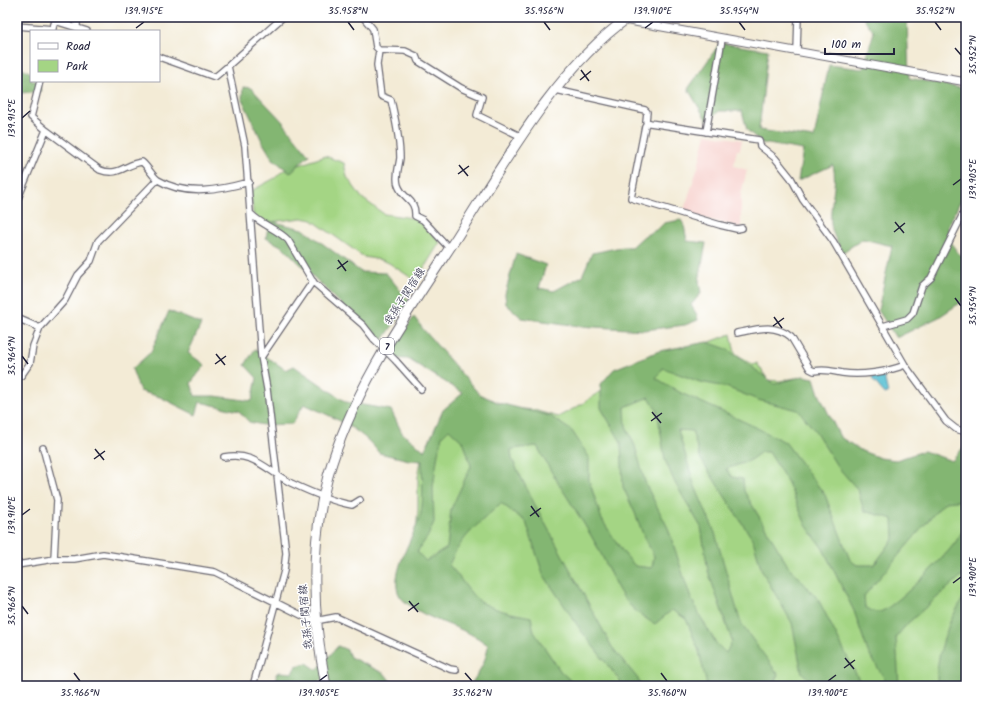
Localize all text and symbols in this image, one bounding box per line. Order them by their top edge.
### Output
text: 139.915°E [125,3,165,19]
text: 35.958°N [328,3,368,19]
text: 35.956°N [524,3,564,19]
text: 139.910°E [634,3,673,19]
text: 35.954°N [719,3,759,19]
text: 35.952°N [915,3,955,19]
legend [30,30,160,82]
scale bar [825,30,894,56]
text: 100 m [831,35,862,54]
text: 35.952°N [965,35,981,75]
text: Road [66,37,91,56]
text: Park [66,57,88,76]
text: 139.915°E [4,97,20,137]
text: 139.905°E [965,158,981,199]
street label: 我孫子関宿線 [379,264,430,329]
text: 35.954°N [965,286,981,326]
text: 35.964°N [4,336,20,376]
road number: 7 [380,338,394,354]
text: 139.910°E [4,495,20,534]
text: 139.900°E [965,556,981,597]
street label: 我孫子関宿線 [294,583,318,651]
text: 35.966°N [4,586,20,626]
text: 35.966°N [60,685,100,701]
text: 139.905°E [299,685,340,701]
text: 35.962°N [452,685,492,701]
text: 35.960°N [647,685,687,701]
text: 139.900°E [808,685,849,701]

